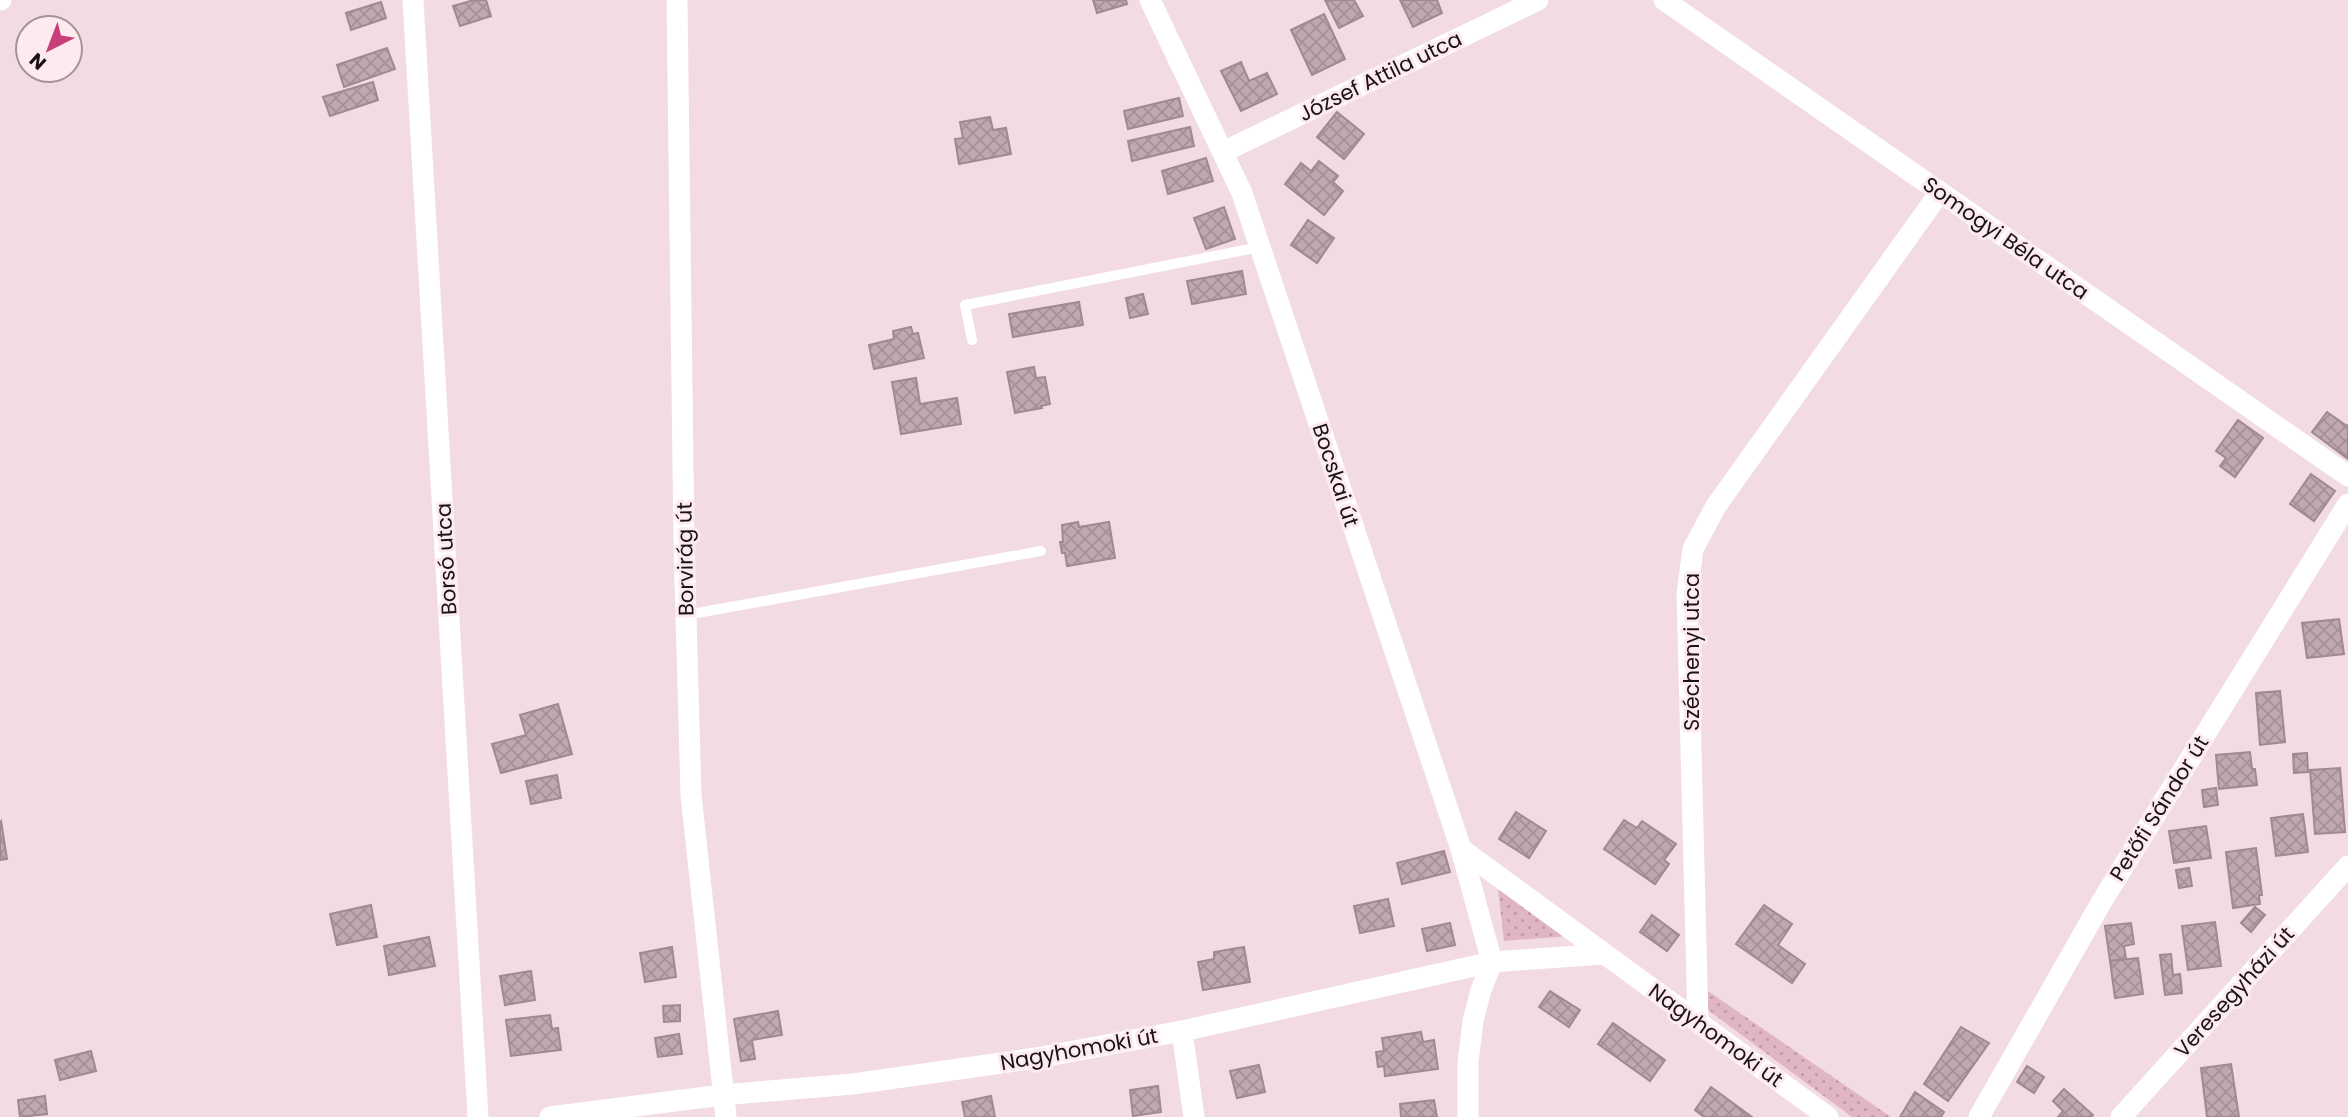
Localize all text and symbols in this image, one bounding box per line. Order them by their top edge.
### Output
north arrow [14,14,84,84]
street label: József Attila utca [1294,24,1466,128]
text: N [24,46,52,76]
street label: Somogyi Béla utca [1917,170,2095,306]
street label: Bocskai út [1306,420,1366,530]
street label: Borsó utca [429,502,463,616]
street label: Borvirág út [670,502,700,616]
street label: Széchenyi utca [1677,573,1706,731]
street label: Petőfi Sándor út [2103,730,2215,886]
street label: Veresegyházi út [2167,920,2301,1064]
street label: Nagyhomoki út [1643,976,1789,1094]
street label: Nagyhomoki út [998,1021,1160,1077]

